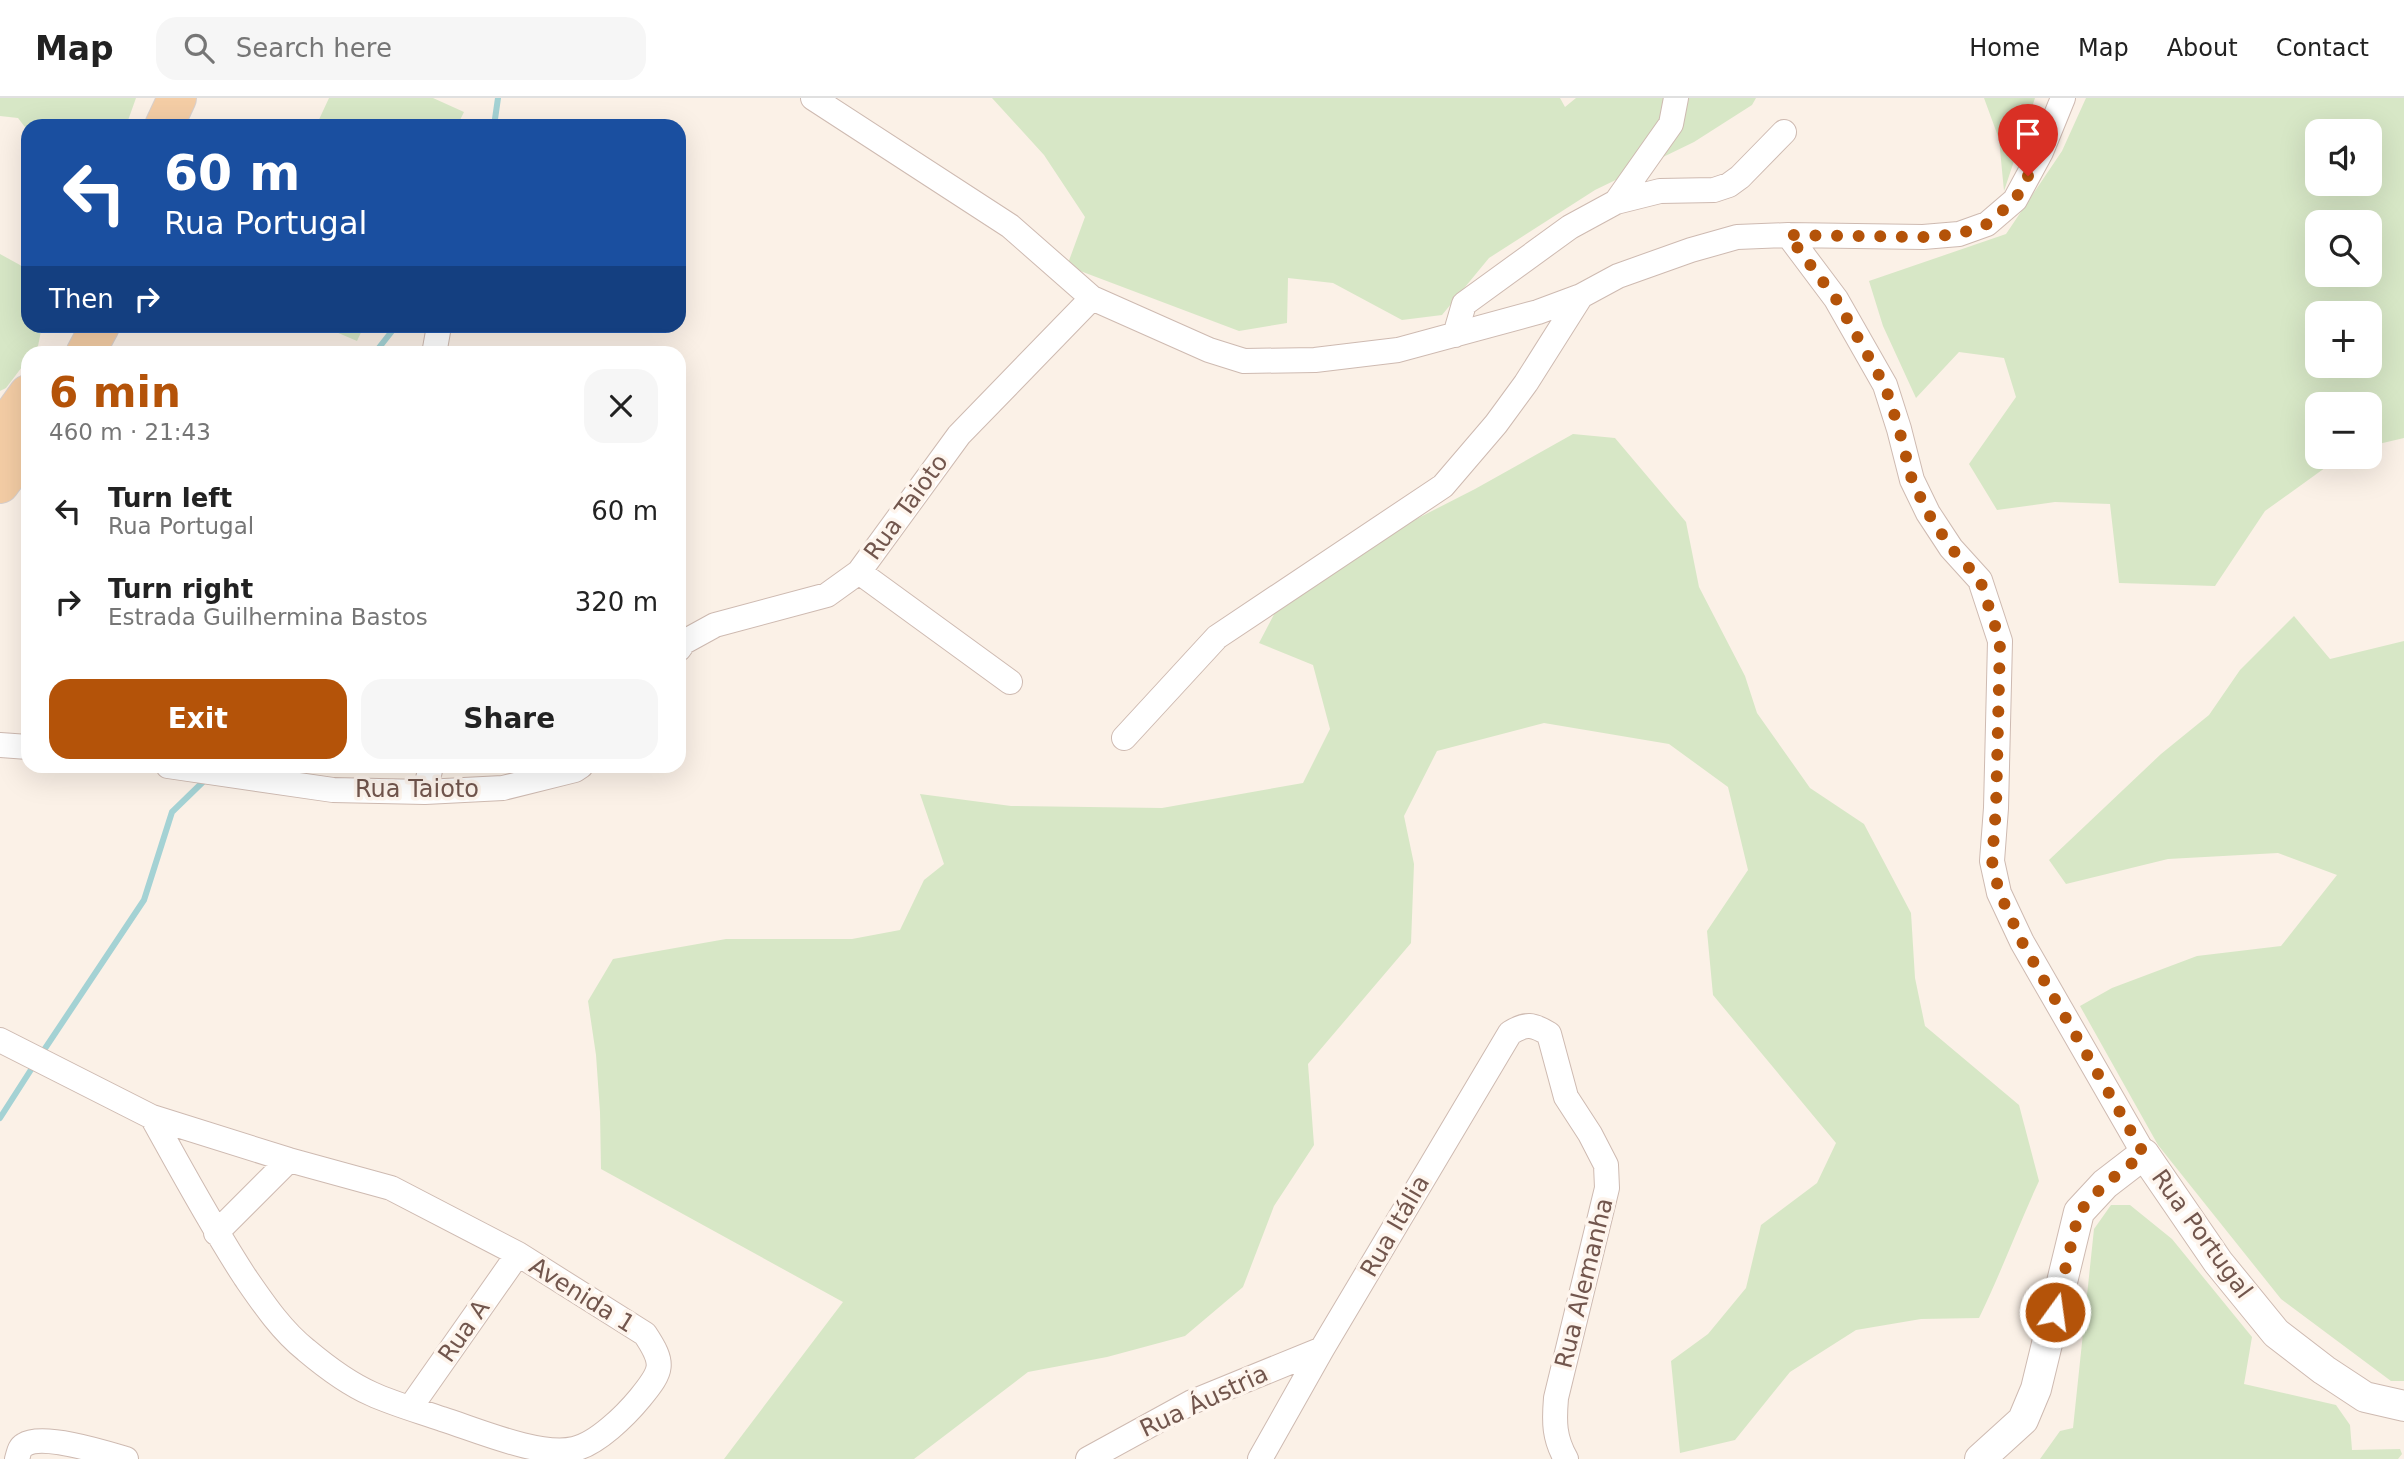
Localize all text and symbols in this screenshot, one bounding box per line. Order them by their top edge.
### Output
search box [156,17,646,80]
text: Map [35,29,114,68]
icon: search [180,29,218,67]
text: Search here [236,33,392,63]
text: Home [1969,34,2040,62]
text: Map [2078,34,2129,62]
text: About [2167,34,2238,62]
text: Contact [2276,34,2369,62]
pin [1998,104,2058,176]
icon: arrive [2009,115,2047,153]
map controls [2305,119,2382,469]
button: sound [2305,119,2382,196]
text: 60 m [164,145,300,202]
icon: left [49,147,140,238]
text: Rua Portugal [164,204,367,242]
button: search [2305,210,2382,287]
icon: right [128,280,166,318]
text: Then [49,284,114,314]
button: + [2305,301,2382,378]
text: 6 min [49,368,181,417]
button: close [584,369,658,443]
button: − [2305,392,2382,469]
text: 460 m · 21:43 [49,419,211,445]
street label: Rua Taioto [858,449,954,565]
text: Turn left [108,483,232,513]
icon: left [49,492,87,530]
text: 60 m [591,496,658,526]
text: Rua Portugal [108,513,254,539]
text: Turn right [108,574,253,604]
icon: right [49,583,87,621]
text: 320 m [575,587,658,617]
text: Estrada Guilhermina Bastos [108,604,428,630]
button: Exit [49,679,347,759]
button: Share [361,679,658,759]
street label: Rua Taioto [355,775,479,803]
street label: Rua Portugal [2146,1164,2258,1304]
street label: Rua Itália [1355,1170,1435,1282]
street label: Rua Alemanha [1549,1195,1619,1371]
street label: Avenida 1 [524,1252,640,1338]
position arrow [2018,1275,2092,1349]
street label: Rua A [433,1294,496,1368]
street label: Rua Áustria [1135,1358,1272,1443]

